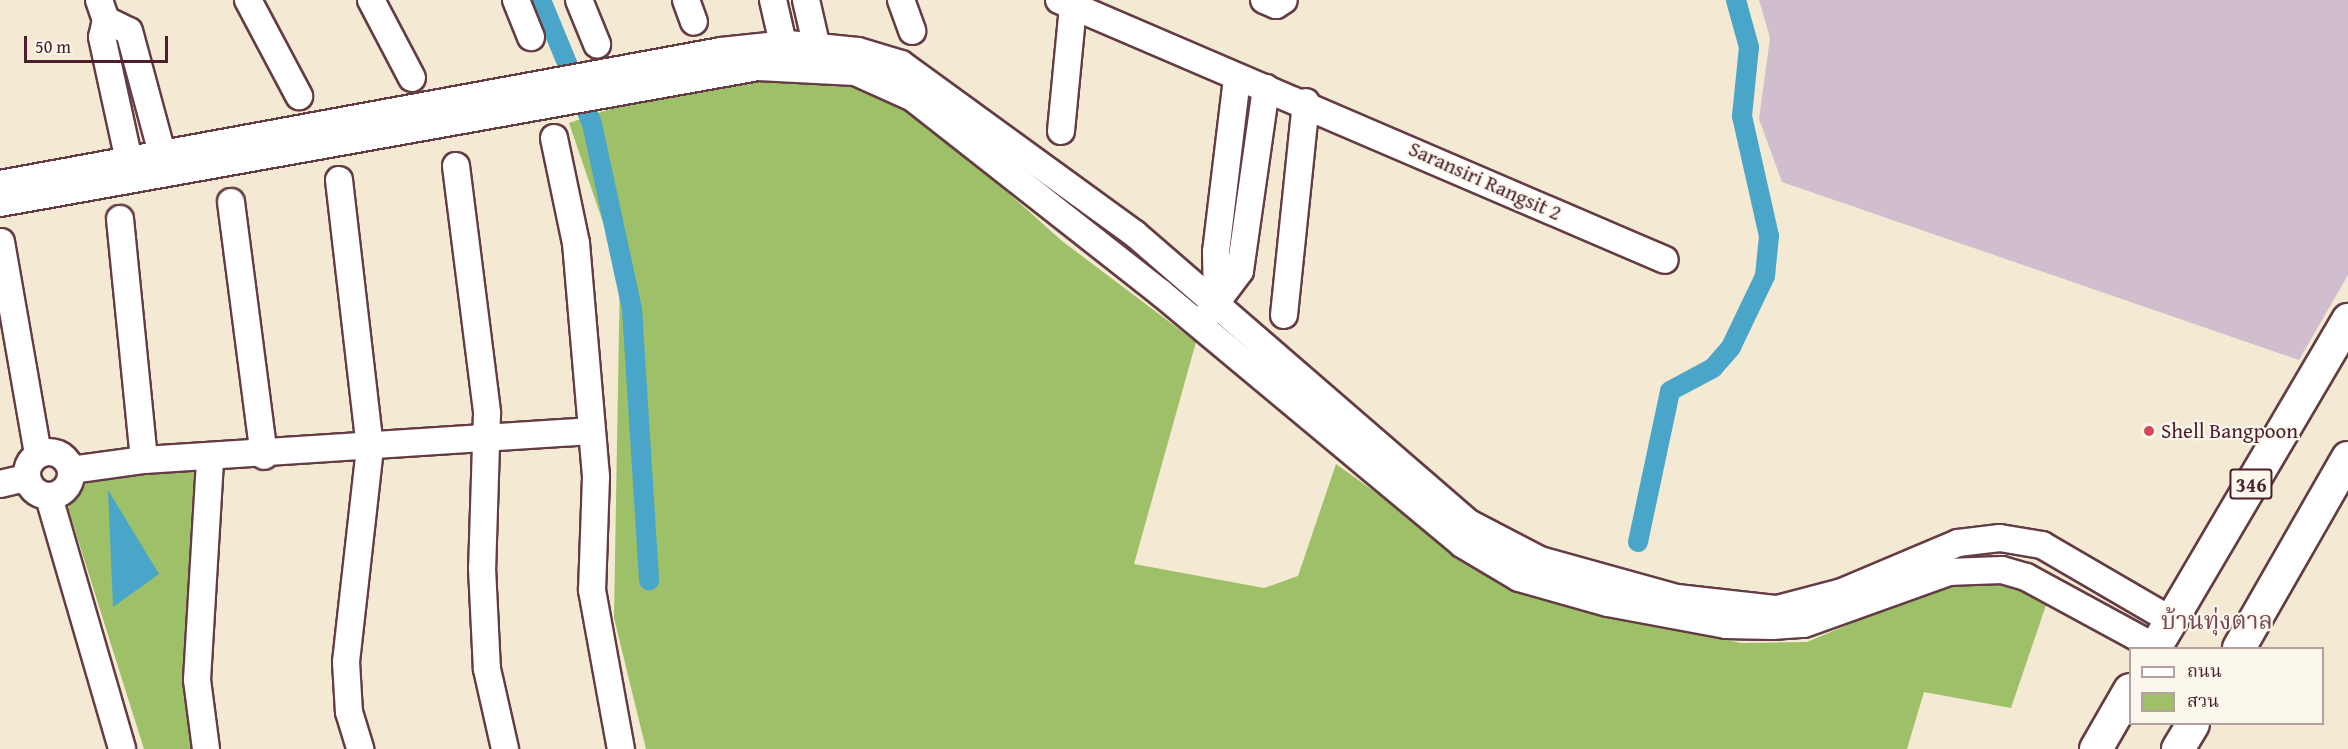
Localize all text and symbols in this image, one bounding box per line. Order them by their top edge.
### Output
scale bar [27,24,171,62]
text: 50 m [35,33,71,60]
street label: Saransiri Rangsit 2 [1405,136,1565,226]
place label: Shell Bangpoon [2161,418,2298,444]
marker: Shell Bangpoon [2142,424,2156,438]
road number: 346 [2228,467,2274,501]
district label: บ้านทุ่งตาล [2161,607,2273,635]
legend [2129,647,2324,725]
text: ถนน [2187,657,2222,684]
text: สวน [2187,687,2219,714]

